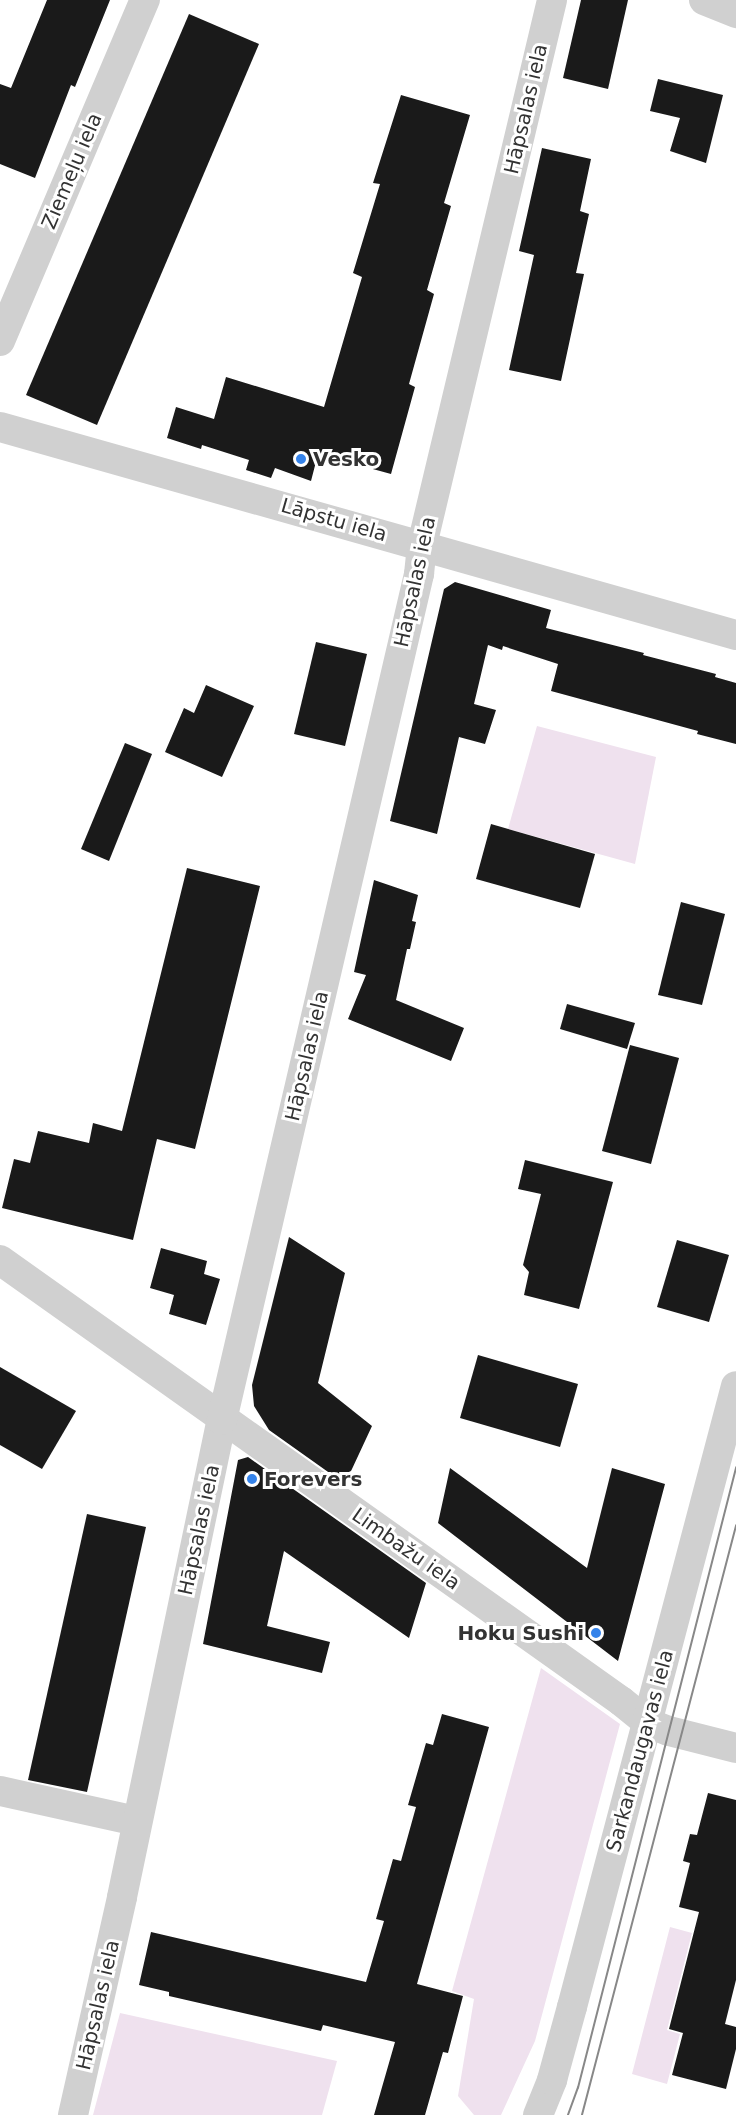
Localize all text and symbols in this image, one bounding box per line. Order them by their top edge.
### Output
street label: Hāpsalas iela [499,42,553,176]
street label: Ziemeļu iela [37,109,107,233]
place label: Vesko [313,447,379,471]
marker: Vesko [294,452,308,466]
street label: Lāpstu iela [278,493,390,547]
street label: Hāpsalas iela [389,514,441,650]
street label: Hāpsalas iela [280,989,334,1123]
street label: Hāpsalas iela [173,1462,225,1598]
place label: Forevers [264,1467,362,1491]
marker: Forevers [245,1472,259,1486]
street label: Limbažu iela [347,1503,465,1595]
place label: Hoku Sushi [457,1621,584,1645]
marker: Hoku Sushi [589,1626,603,1640]
street label: Sarkandaugavas iela [601,1647,679,1855]
street label: Hāpsalas iela [71,1938,125,2072]

